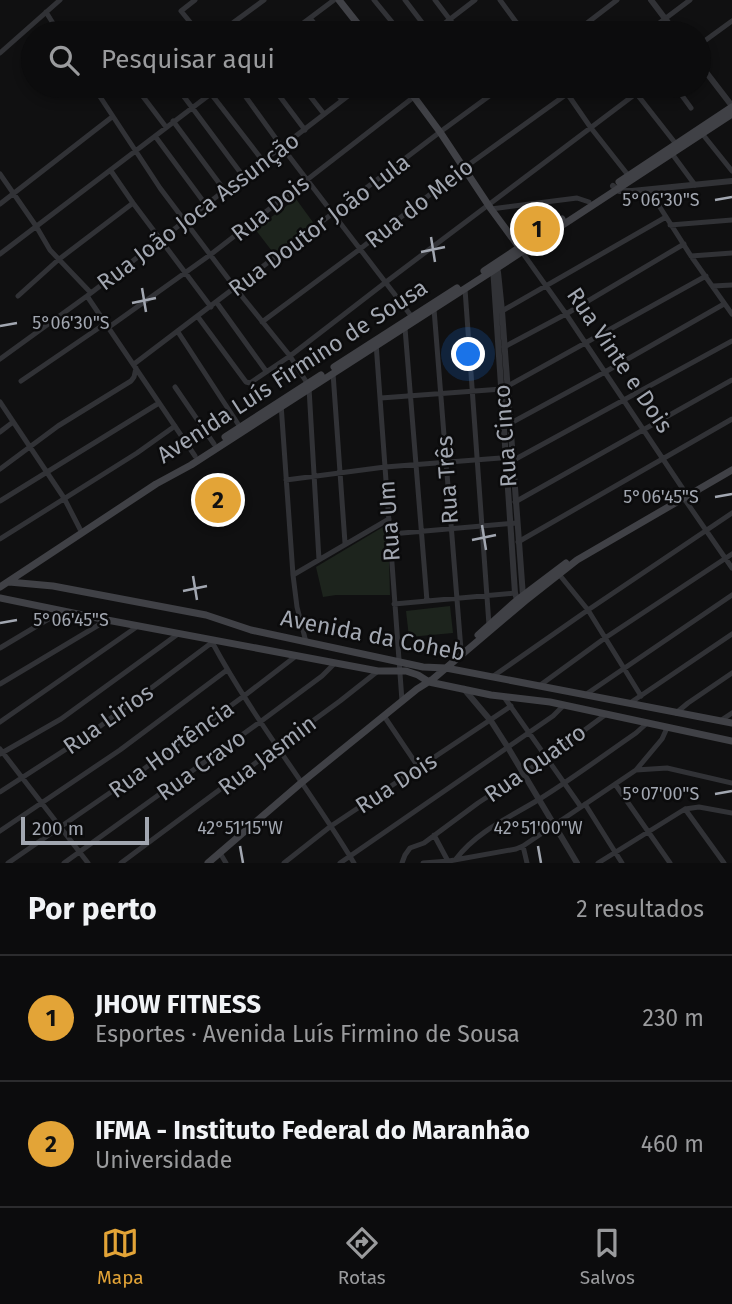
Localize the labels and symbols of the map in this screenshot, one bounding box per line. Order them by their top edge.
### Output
street label: Rua João Joca Assunção [91,126,305,296]
street label: Rua Doutor João Lula [223,148,415,302]
street label: Rua do Meio [359,152,479,254]
street label: Rua Dois [225,169,315,247]
text: 5°06'30"S [622,189,700,211]
pin: 1 [514,203,560,255]
street label: Avenida Luís Firmino de Sousa [151,273,433,469]
street label: Rua Vinte e Dois [561,282,679,438]
text: 5°06'30"S [32,312,110,334]
your location [451,337,485,371]
street label: Rua Cinco [487,384,523,488]
street label: Rua Três [430,435,464,525]
pin: 2 [195,474,241,526]
street label: Rua Um [372,480,406,562]
text: 5°06'45"S [623,486,699,508]
street label: Avenida da Coheb [278,603,468,667]
text: 5°06'45"S [33,609,109,631]
street label: Rua Lirios [58,678,158,760]
street label: Rua Hortência [103,694,239,804]
street label: Rua Jasmin [212,709,322,801]
street label: Rua Quatro [479,718,591,808]
street label: Rua Cravo [151,723,251,807]
street label: Rua Dois [350,746,442,820]
text: 5°07'00"S [623,783,700,805]
scale bar [21,814,149,846]
text: 42°51'15"W [197,817,283,839]
text: 42°51'00"W [493,817,583,839]

